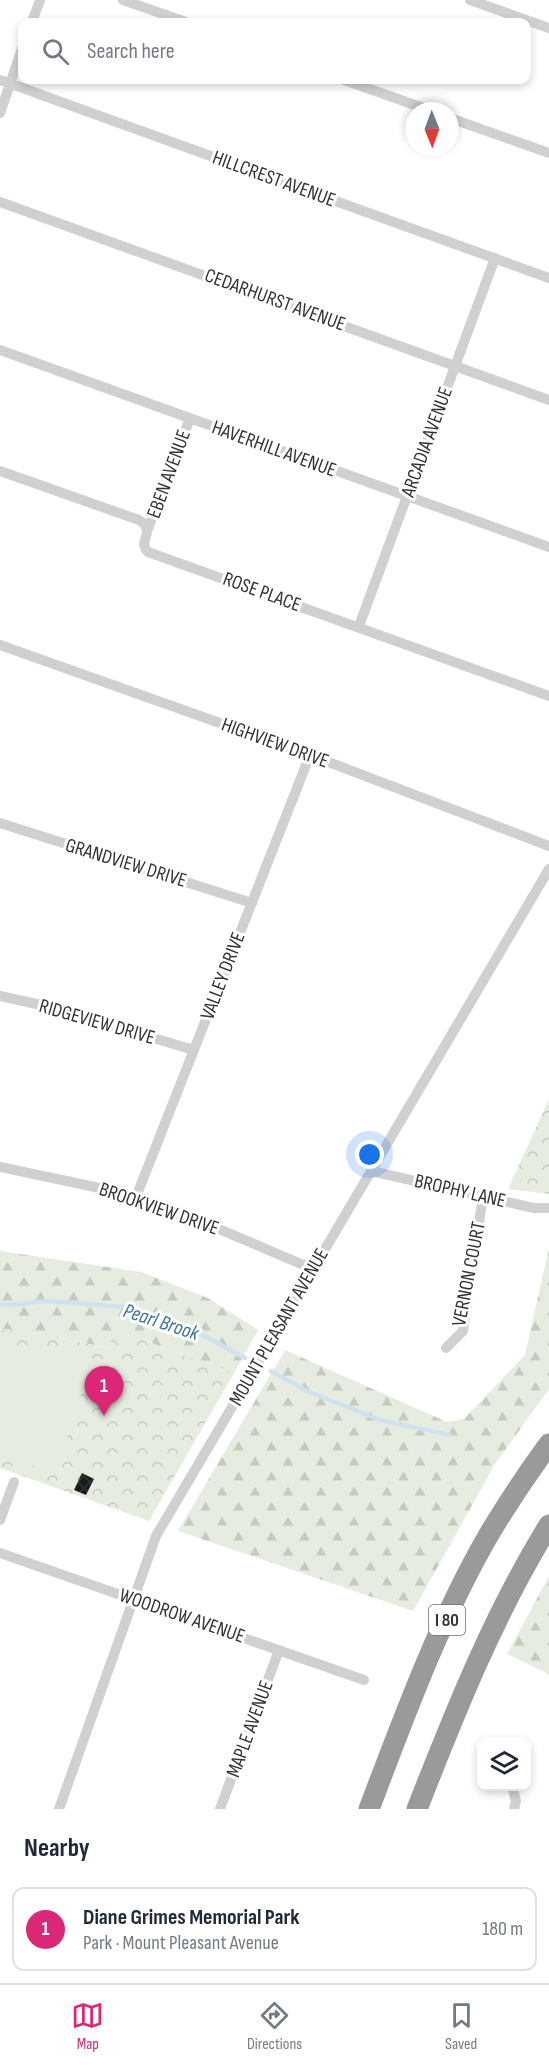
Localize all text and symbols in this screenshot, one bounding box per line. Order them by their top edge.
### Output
search box [18,18,531,84]
icon: search [39,35,72,68]
text: Search here [87,38,174,65]
north arrow [405,102,459,156]
street label: HILLCREST AVENUE [209,146,339,212]
street label: CEDARHURST AVENUE [201,263,349,337]
street label: ARCADIA AVENUE [396,384,458,501]
street label: HAVERHILL AVENUE [209,415,339,483]
street label: EBEN AVENUE [142,427,196,521]
street label: ROSE PLACE [220,567,304,617]
street label: HIGHVIEW DRIVE [218,713,332,773]
street label: GRANDVIEW DRIVE [63,833,189,893]
street label: VALLEY DRIVE [195,929,251,1023]
street label: RIDGEVIEW DRIVE [36,994,158,1050]
your location [355,1140,384,1169]
street label: BROPHY LANE [412,1169,508,1213]
street label: BROOKVIEW DRIVE [96,1177,222,1241]
street label: VERNON COURT [447,1220,491,1328]
street label: MOUNT PLEASANT AVENUE [224,1244,334,1410]
water label: Pearl Brook [120,1298,203,1346]
pin: 1 [84,1366,124,1416]
street label: WOODROW AVENUE [116,1583,248,1649]
road number: I 80 [429,1605,465,1635]
street label: MAPLE AVENUE [221,1677,279,1781]
map controls [477,1737,531,1791]
button: layers [477,1737,531,1791]
text: Nearby [24,1833,90,1864]
text: Diane Grimes Memorial Park [83,1904,300,1931]
text: 1 [42,1917,49,1941]
text: 180 m [482,1917,523,1941]
text: Park · Mount Pleasant Avenue [83,1931,279,1955]
tab: Map [71,1999,104,2054]
tab: Directions [247,1999,302,2054]
tab: Saved [445,1999,478,2054]

